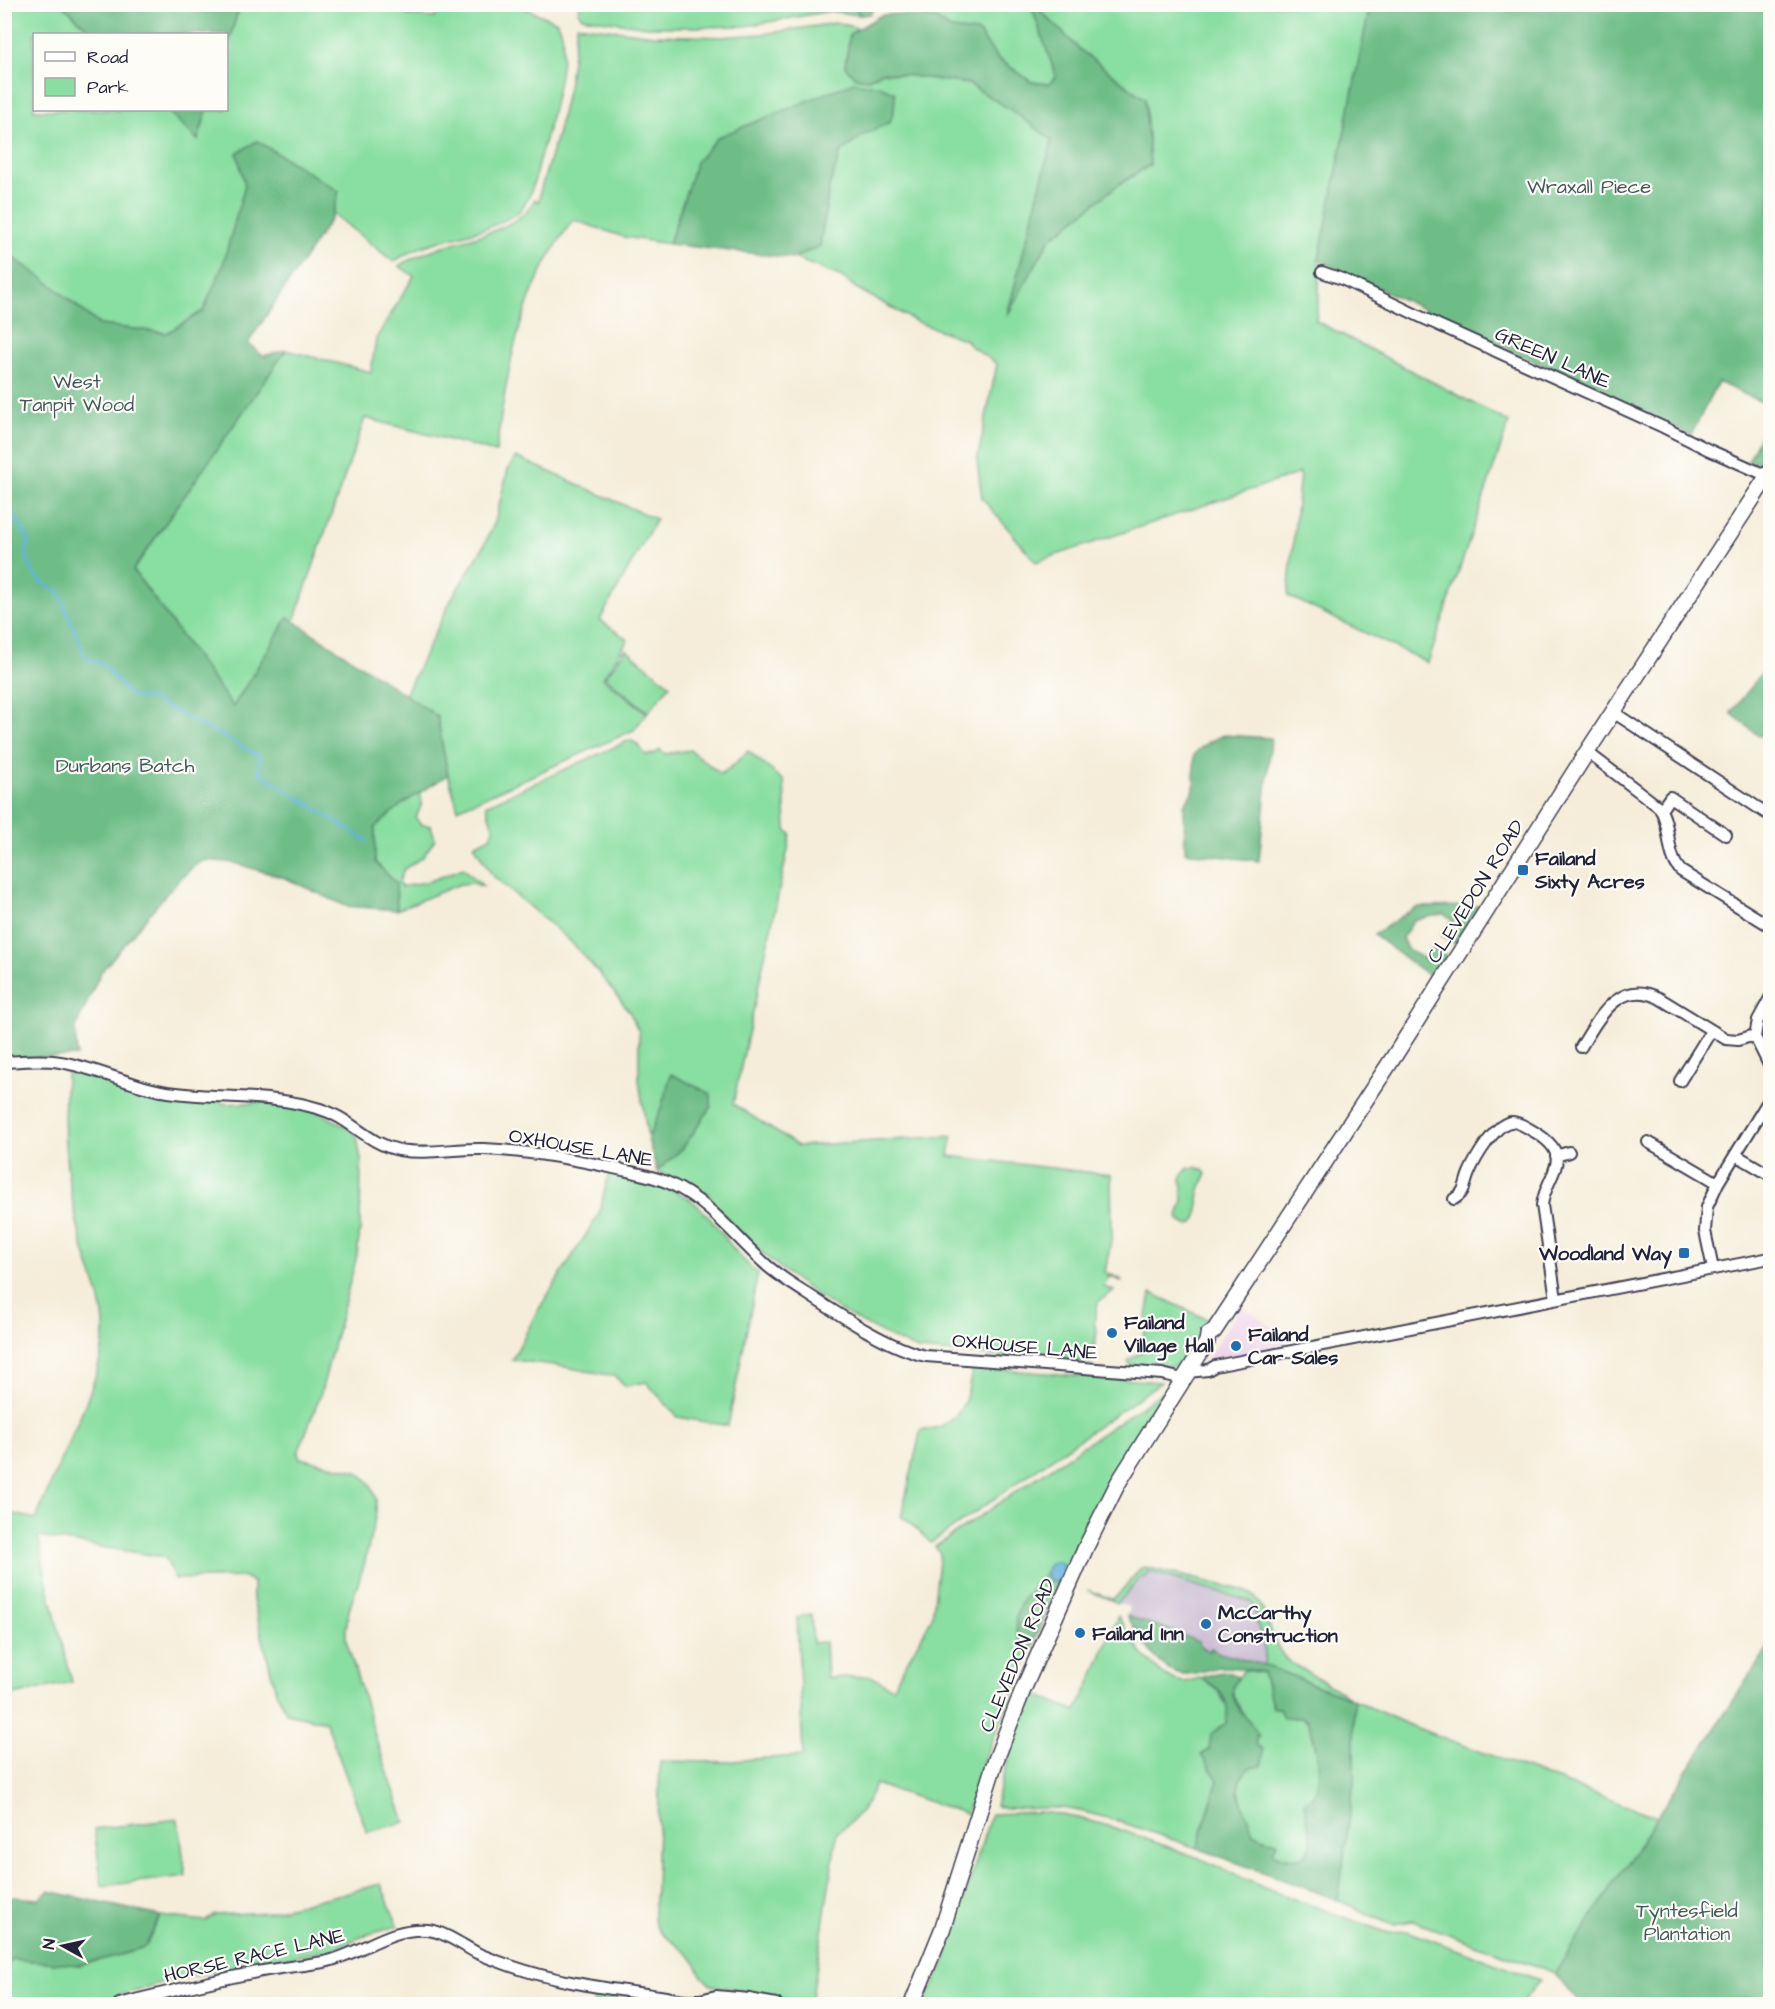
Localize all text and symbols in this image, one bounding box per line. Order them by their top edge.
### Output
legend [33,33,228,111]
text: Road [87,45,128,70]
text: Park [87,75,129,100]
park label: Wraxall Piece [1527,173,1651,201]
street label: GREEN LANE [1491,320,1615,396]
park label: West Tanpit Wood [20,368,134,419]
park label: Durbans Batch [56,752,194,780]
street label: CLEVEDON ROAD [1420,814,1531,969]
place label: Failand Sixty Acres [1534,845,1645,897]
marker: Failand Sixty Acres [1516,863,1530,877]
street label: OXHOUSE LANE [507,1122,655,1174]
place label: Woodland Way [1538,1240,1672,1269]
marker: Woodland Way [1677,1246,1691,1260]
place label: Failand Village Hall [1123,1309,1214,1361]
place label: Failand Car Sales [1248,1321,1338,1372]
marker: Failand Village Hall [1105,1326,1119,1340]
street label: OXHOUSE LANE [951,1327,1099,1367]
marker: Failand Car Sales [1229,1339,1243,1353]
street label: CLEVEDON ROAD [973,1574,1063,1737]
place label: McCarthy Construction [1218,1599,1338,1650]
marker: McCarthy Construction [1199,1617,1213,1631]
place label: Failand Inn [1092,1620,1184,1648]
marker: Failand Inn [1073,1626,1087,1640]
park label: Tyntesfield Plantation [1636,1897,1738,1948]
north arrow [33,1916,93,1976]
street label: HORSE RACE LANE [161,1922,347,1990]
text: N [38,1938,61,1951]

